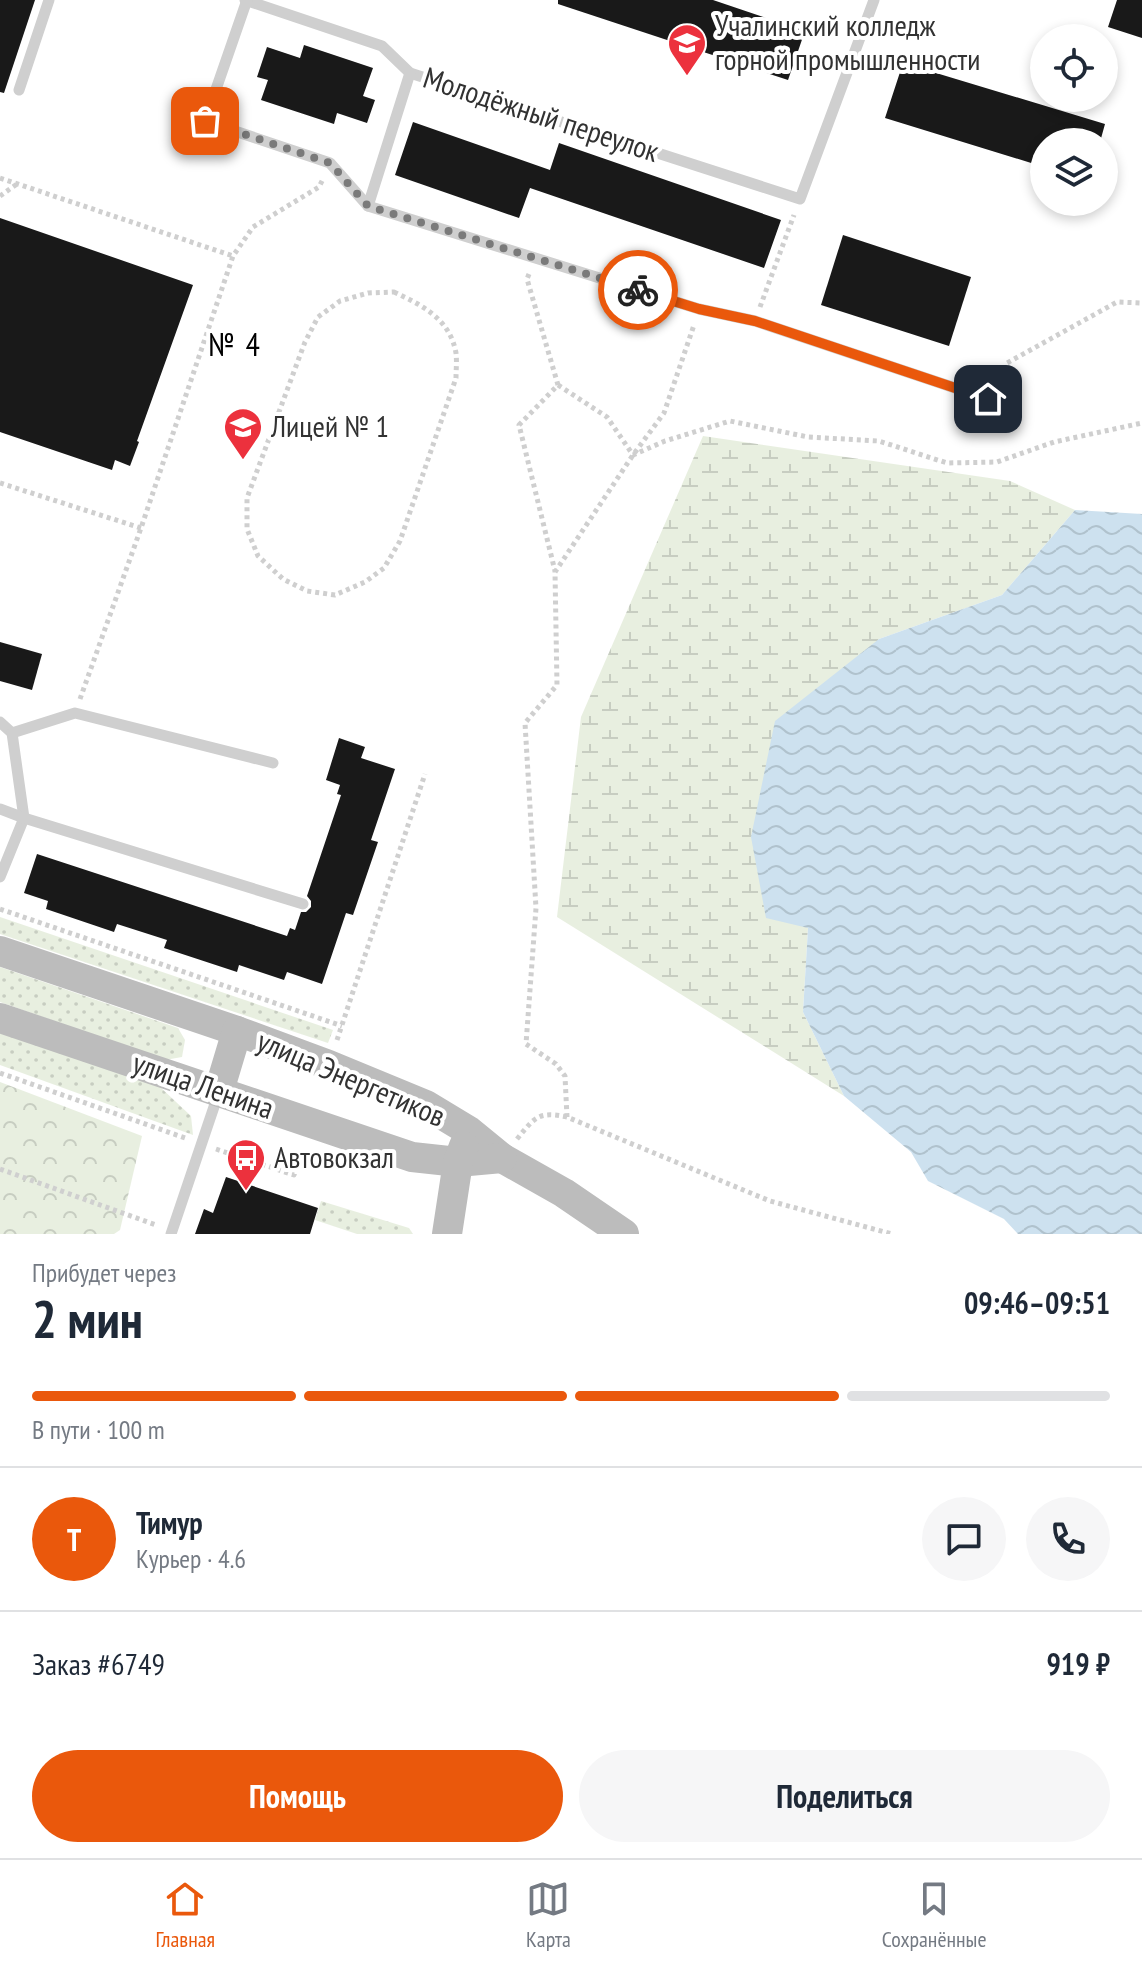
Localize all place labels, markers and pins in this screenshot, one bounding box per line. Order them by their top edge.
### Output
place label: Учалинский колледж горной промышленности [715,5,980,78]
school or university icon: Учалинский колледж горной промышленности [666,22,708,77]
pin [171,87,239,155]
pin [954,365,1022,433]
school or university icon: Лицей № 1 [222,406,264,461]
place label: Лицей № 1 [270,406,389,445]
bus stop icon: Автовокзал [225,1137,267,1192]
place label: Автовокзал [274,1137,394,1176]

